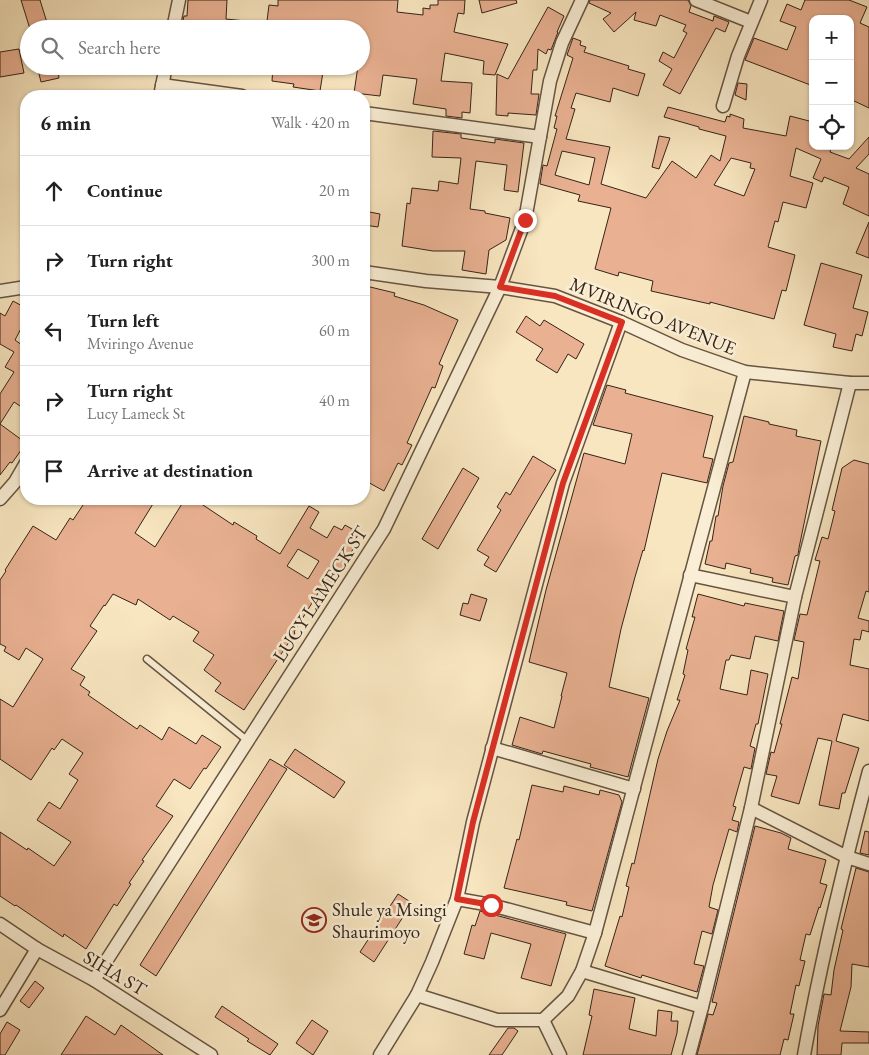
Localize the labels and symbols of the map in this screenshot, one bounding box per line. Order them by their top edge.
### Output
route end [514,209,537,232]
street label: MVIRINGO AVENUE [566,271,740,361]
street label: LUCY LAMECK ST [267,521,373,667]
route start [480,894,503,917]
place label: Shule ya Msingi Shaurimoyo [332,897,447,944]
school or university icon: Shule ya Msingi Shaurimoyo [301,907,327,933]
street label: SIHA ST [79,944,151,1002]

